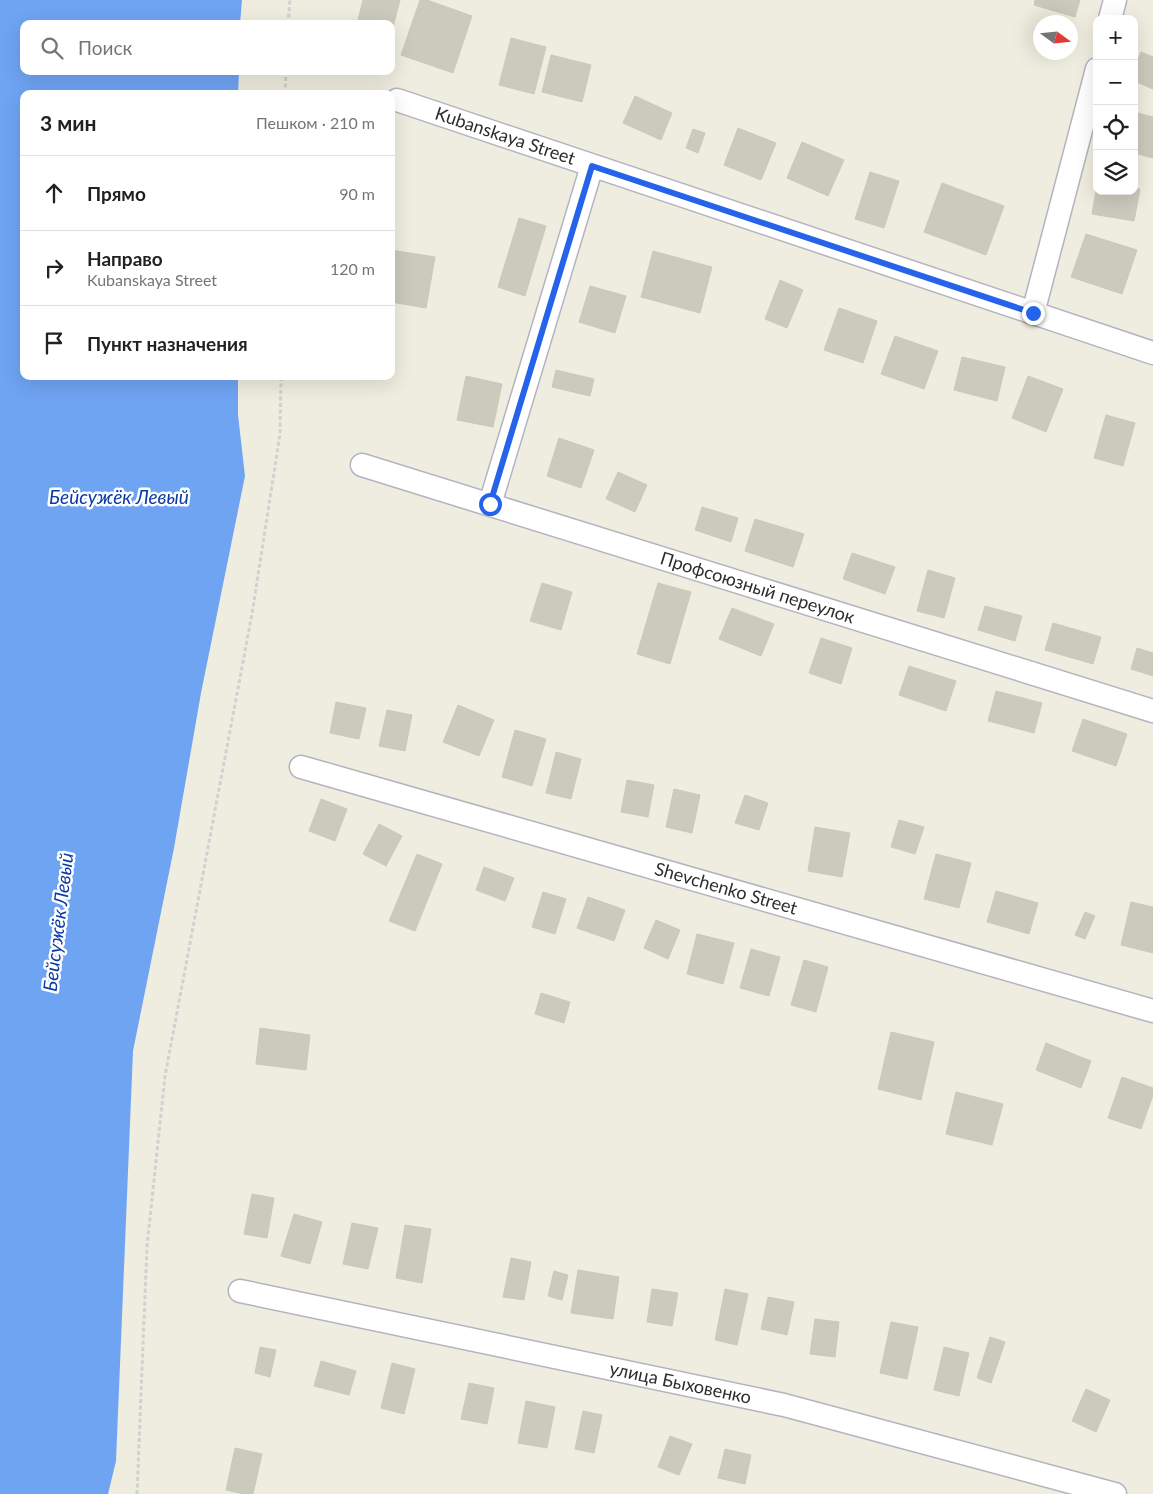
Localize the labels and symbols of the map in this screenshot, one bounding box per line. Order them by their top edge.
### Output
north arrow [1033,15,1078,60]
street label: Kubanskaya Street [433,102,579,169]
route end [1022,302,1045,325]
water label: Бейсужёк Левый [49,485,189,508]
route start [479,493,502,516]
street label: Профсоюзный переулок [658,546,858,628]
water label: Бейсужёк Левый [38,851,77,993]
street label: Shevchenko Street [652,857,800,919]
street label: улица Быховенко [608,1357,754,1408]

